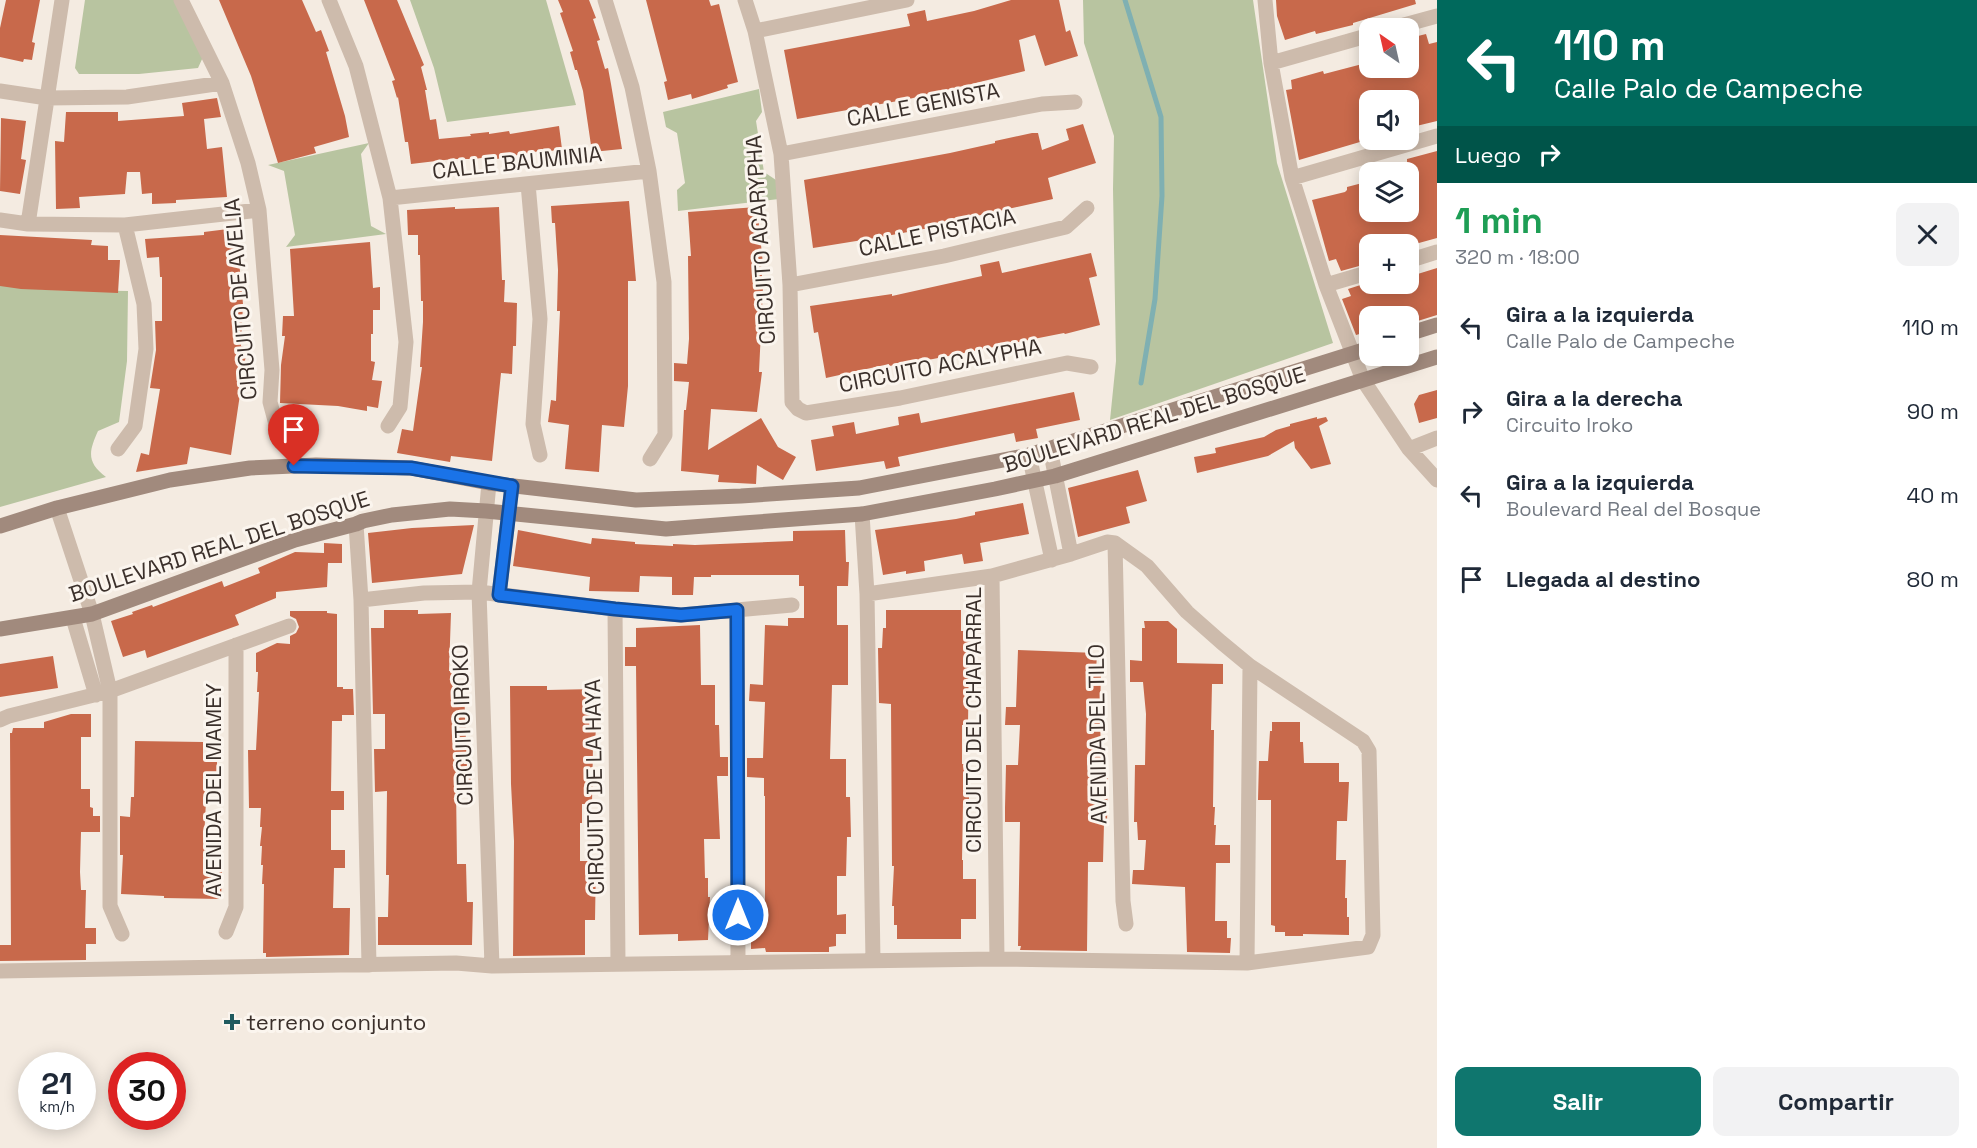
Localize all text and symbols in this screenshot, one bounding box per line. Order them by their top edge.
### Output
north arrow [1359,18,1419,78]
map controls [1359,18,1419,366]
text: 110 m [1554,19,1666,72]
icon: left [1455,24,1533,102]
text: Calle Palo de Campeche [1554,71,1863,106]
street label: CALLE GENISTA [844,75,1002,133]
button: sound [1359,90,1419,150]
street label: CIRCUITO ACARYPHA [739,134,781,346]
icon: right [1533,138,1566,171]
street label: CALLE BAUMINIA [431,139,604,185]
text: Luego [1455,141,1521,169]
button: layers [1359,162,1419,222]
street label: CIRCUITO DE AVELIA [217,197,263,401]
text: 1 min [1455,198,1543,244]
street label: CALLE PISTACIA [856,202,1018,262]
button: close [1896,203,1959,266]
button: + [1359,234,1419,294]
text: 320 m · 18:00 [1455,244,1580,270]
text: Gira a la izquierda [1506,300,1694,328]
button: − [1359,306,1419,366]
icon: left [1455,311,1488,344]
text: 110 m [1902,313,1959,341]
text: Calle Palo de Campeche [1506,328,1735,354]
street label: CIRCUITO ACALYPHA [836,332,1044,398]
street label: BOULEVARD REAL DEL BOSQUE [999,360,1309,478]
text: Gira a la derecha [1506,384,1683,412]
icon: right [1455,395,1488,428]
text: 90 m [1907,397,1959,425]
pin [268,404,319,466]
text: Circuito Iroko [1506,412,1633,438]
icon: arrive [277,413,310,446]
text: Gira a la izquierda [1506,468,1694,496]
icon: left [1455,479,1488,512]
text: 40 m [1907,481,1959,509]
street label: BOULEVARD REAL DEL BOSQUE [65,484,373,608]
text: Boulevard Real del Bosque [1506,496,1761,522]
icon: arrive [1455,563,1488,596]
text: Llegada al destino [1506,565,1700,593]
text: 80 m [1907,565,1959,593]
street label: CIRCUITO DEL CHAPARRAL [959,587,987,853]
street label: CIRCUITO IROKO [445,644,479,806]
street label: AVENIDA DEL TILO [1081,644,1113,824]
street label: CIRCUITO DE LA HAYA [578,679,610,895]
street label: AVENIDA DEL MAMEY [199,682,227,897]
position arrow [706,883,770,947]
place label: terreno conjunto [246,1008,426,1036]
marker: terreno conjunto [223,1013,241,1031]
speed limit sign: 30 [108,1052,186,1130]
text: 21 [41,1064,73,1103]
button: Salir [1455,1067,1701,1136]
button: Compartir [1713,1067,1959,1136]
text: km/h [39,1097,75,1116]

